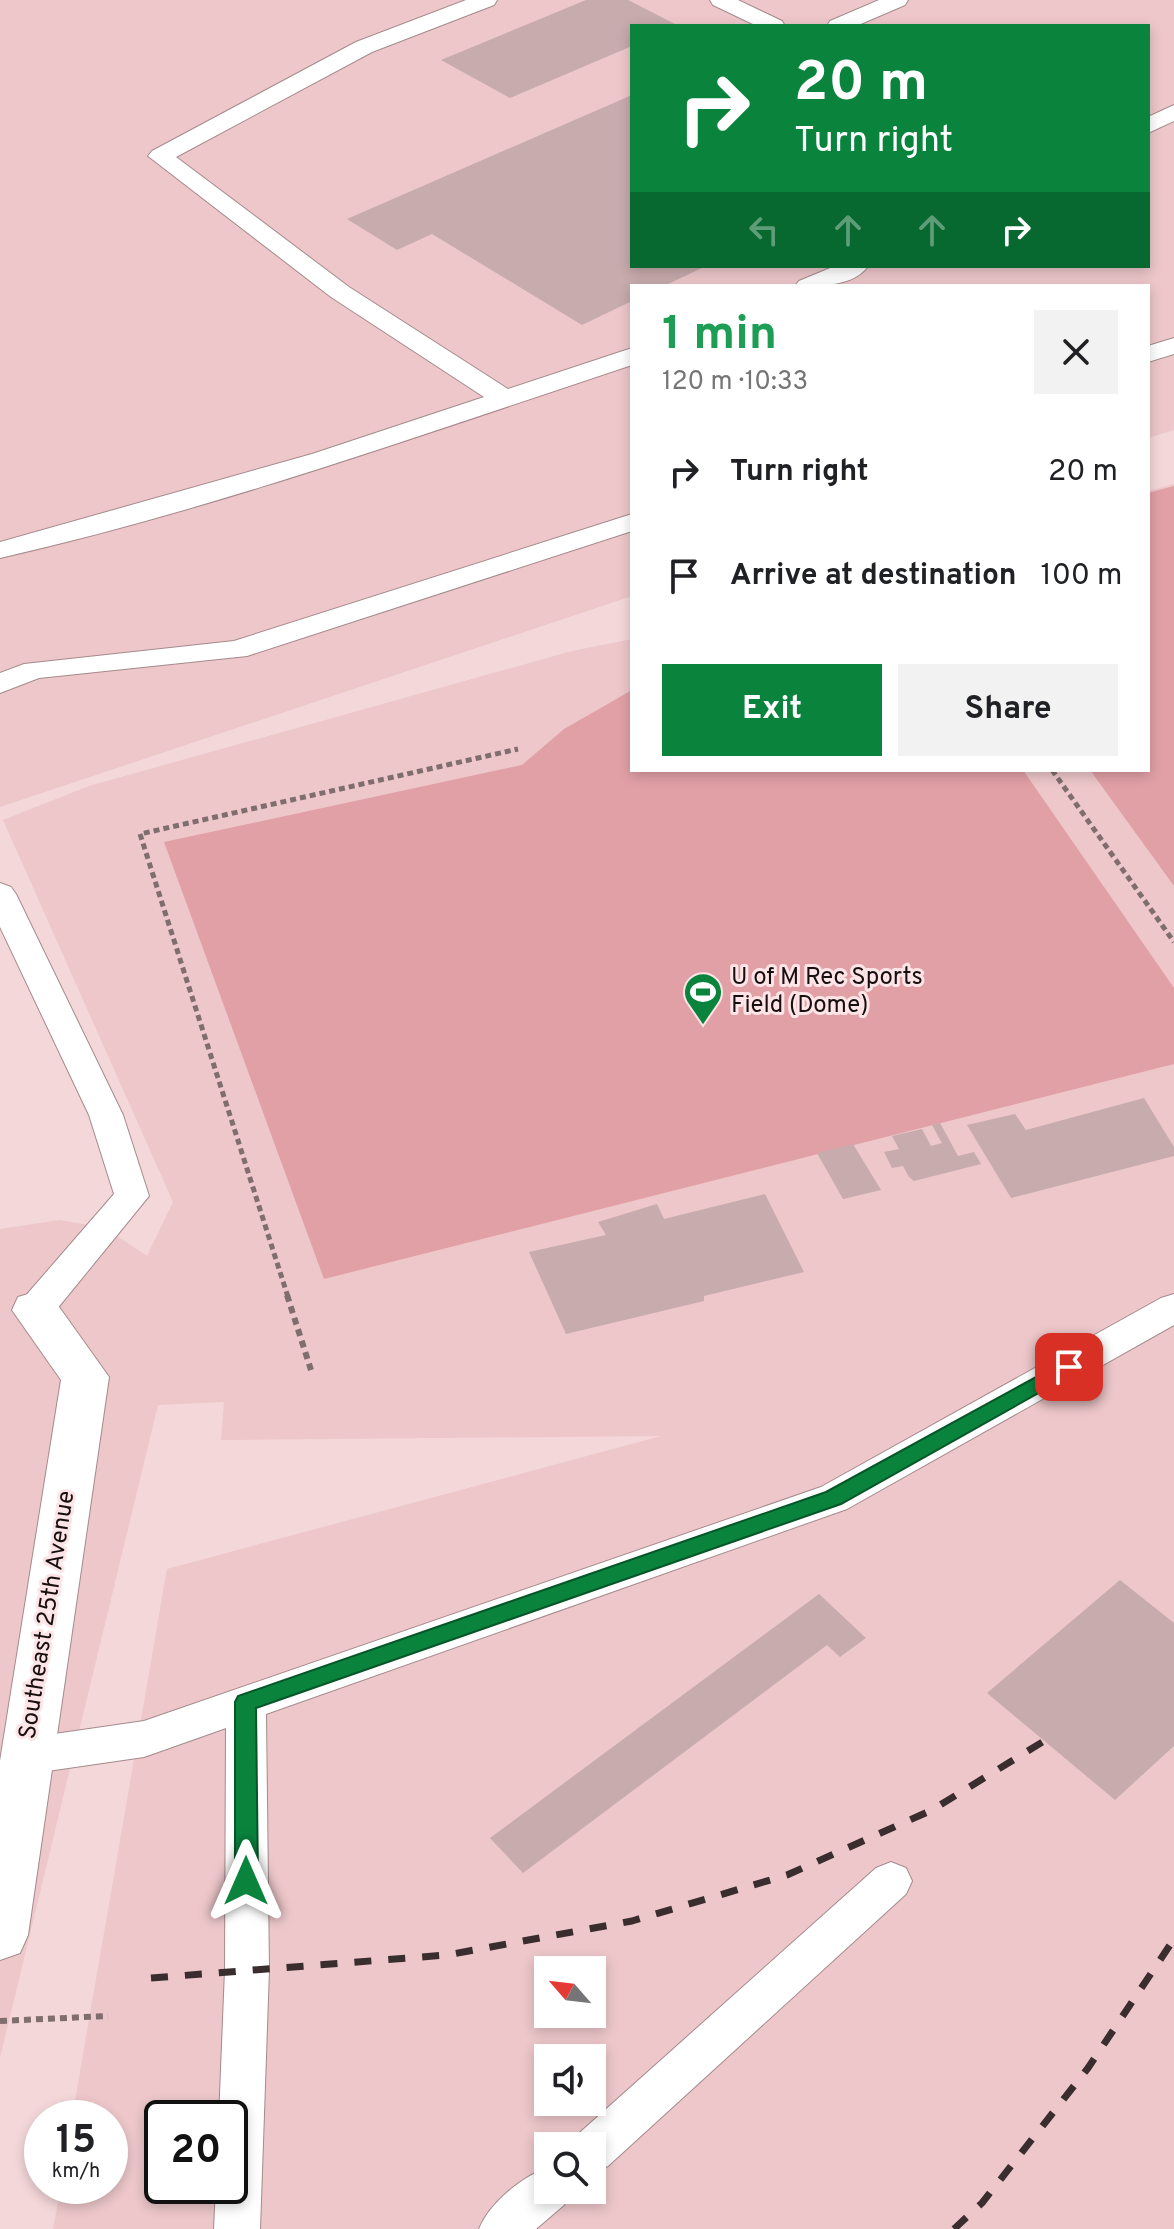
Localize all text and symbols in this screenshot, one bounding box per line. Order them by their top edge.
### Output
text: 20 m [794,50,928,120]
icon: right [662,56,766,160]
text: Turn right [794,119,953,165]
icon: left [742,208,786,252]
icon: ahead [826,208,870,252]
icon: ahead [910,208,954,252]
icon: right [994,208,1038,252]
text: 1 min [662,306,777,366]
button: close [1034,310,1118,394]
text: 120 m · 10:33 [662,366,808,399]
icon: right [662,450,706,494]
text: Turn right [730,454,868,491]
text: 20 m [1048,454,1118,491]
icon: arrive [662,554,706,598]
text: Arrive at destination [730,558,1016,595]
text: 100 m [1040,558,1122,595]
button: Exit [662,664,882,756]
button: Share [898,664,1118,756]
place label: U of M Rec Sports Field (Dome) [731,963,923,1021]
sports icon: U of M Rec Sports Field (Dome) [682,971,724,1026]
pin [1035,1333,1103,1401]
icon: arrive [1047,1345,1091,1389]
street label: Southeast 25th Avenue [14,1489,82,1741]
position arrow [204,1839,288,1923]
north arrow [534,1956,606,2028]
map controls [534,1956,606,2204]
button: sound [534,2044,606,2116]
speed limit sign: 20 [144,2100,248,2204]
text: 15 [56,2117,96,2167]
button: search [534,2132,606,2204]
text: km/h [52,2159,100,2185]

